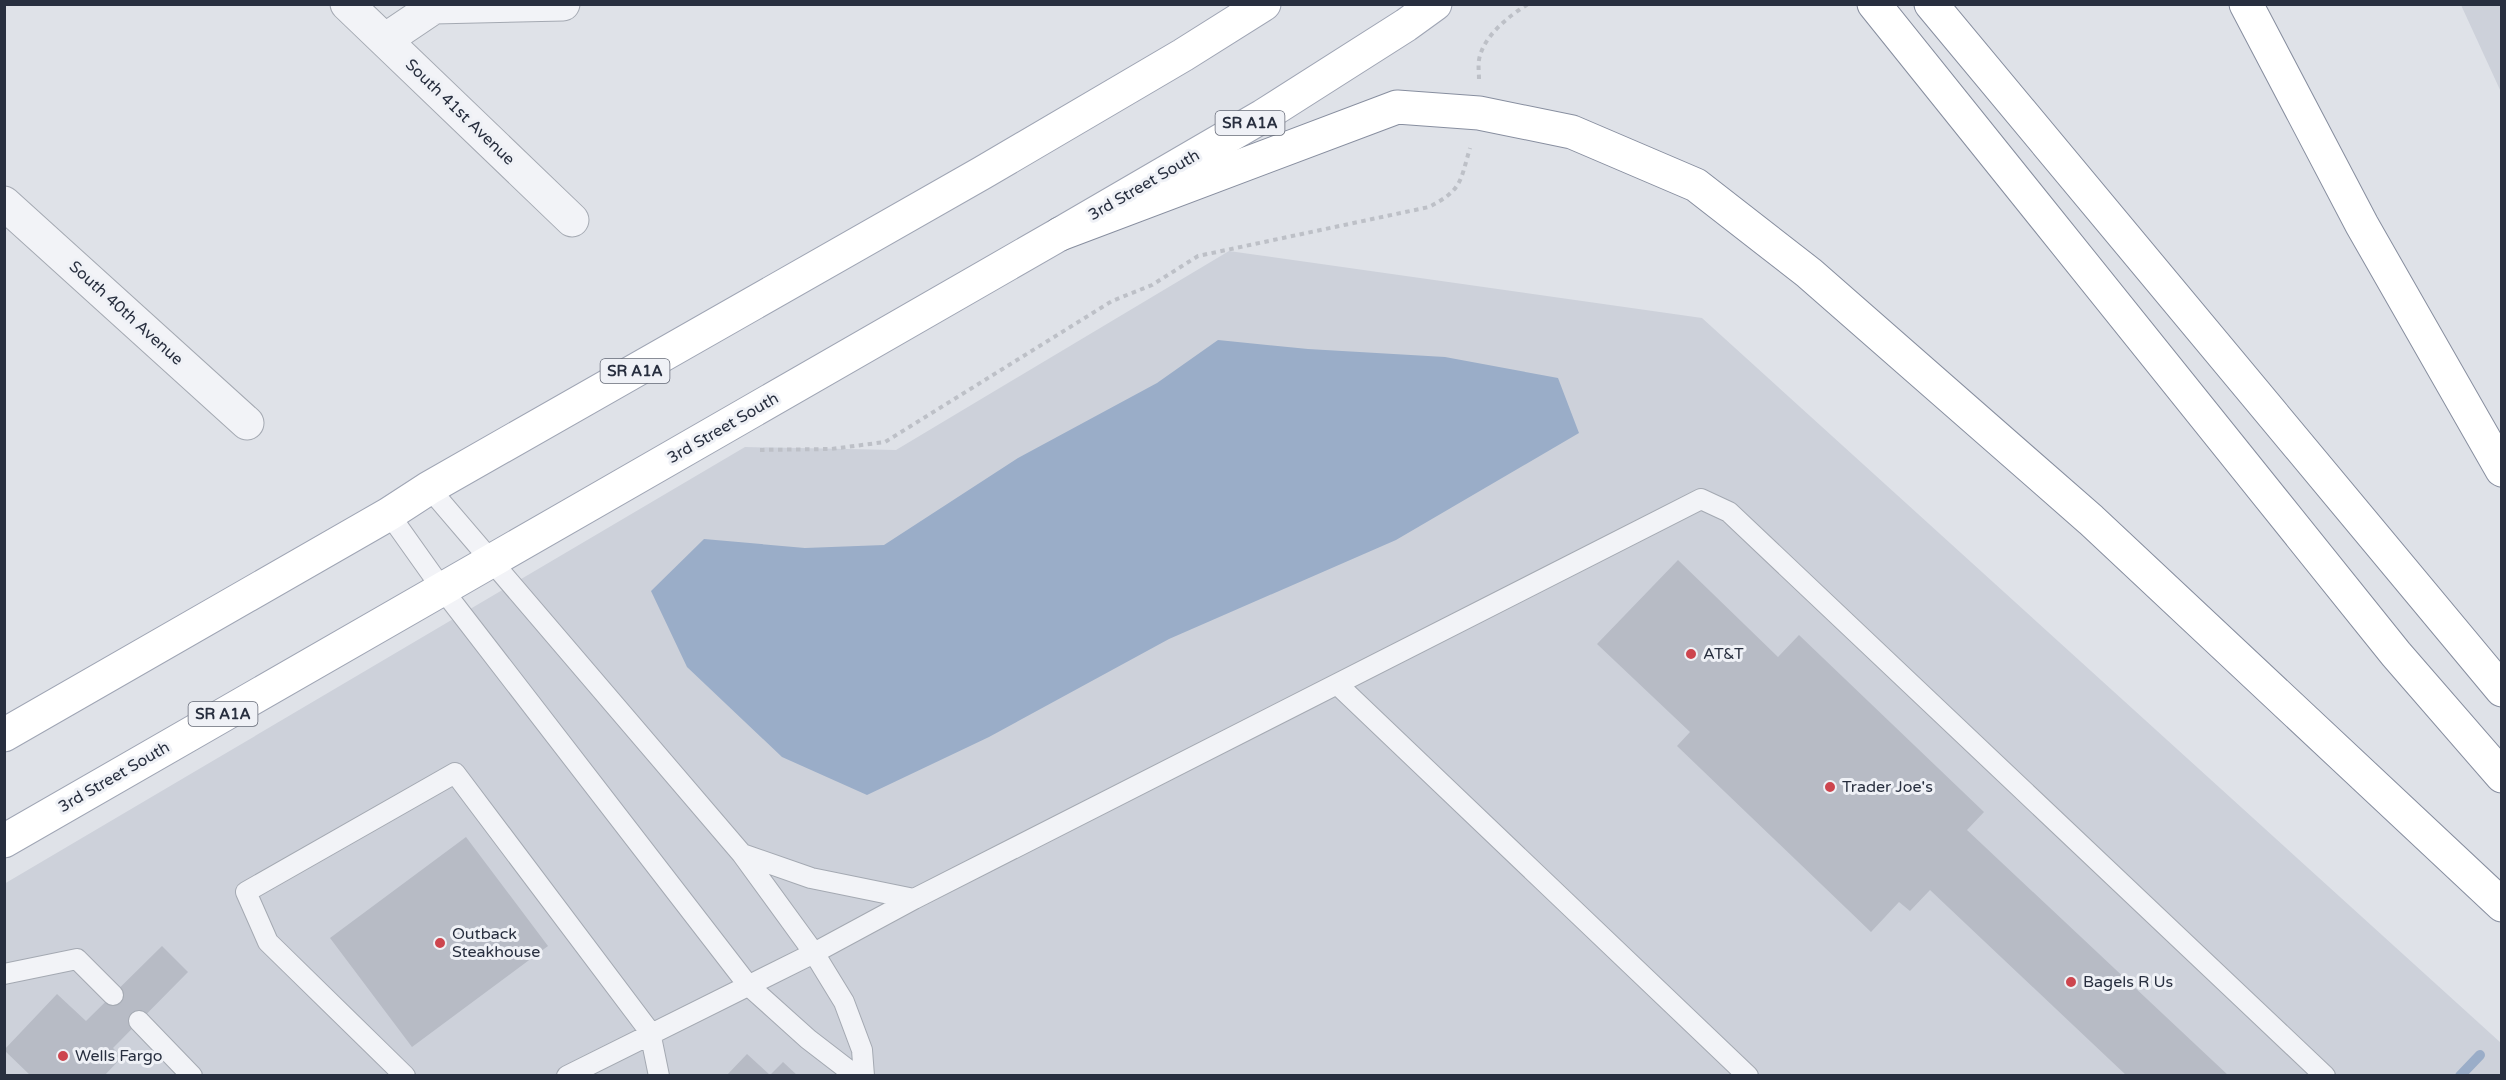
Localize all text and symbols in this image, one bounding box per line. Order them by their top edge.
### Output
street label: South 41st Avenue [401,55,519,169]
road number: SR A1A [1216,111,1284,135]
street label: 3rd Street South [1085,145,1203,225]
street label: South 40th Avenue [65,256,187,370]
road number: SR A1A [600,359,670,383]
street label: 3rd Street South [664,388,782,468]
place label: AT&T [1703,644,1744,664]
marker: AT&T [1684,647,1698,661]
road number: SR A1A [188,702,258,726]
street label: 3rd Street South [55,737,173,817]
place label: Trader Joe's [1842,777,1933,797]
marker: Trader Joe's [1823,780,1837,794]
place label: Outback Steakhouse [452,924,540,962]
marker: Outback Steakhouse [433,936,447,950]
place label: Bagels R Us [2083,972,2173,992]
marker: Bagels R Us [2064,975,2078,989]
place label: Wells Fargo [75,1046,163,1066]
marker: Wells Fargo [56,1049,70,1063]

